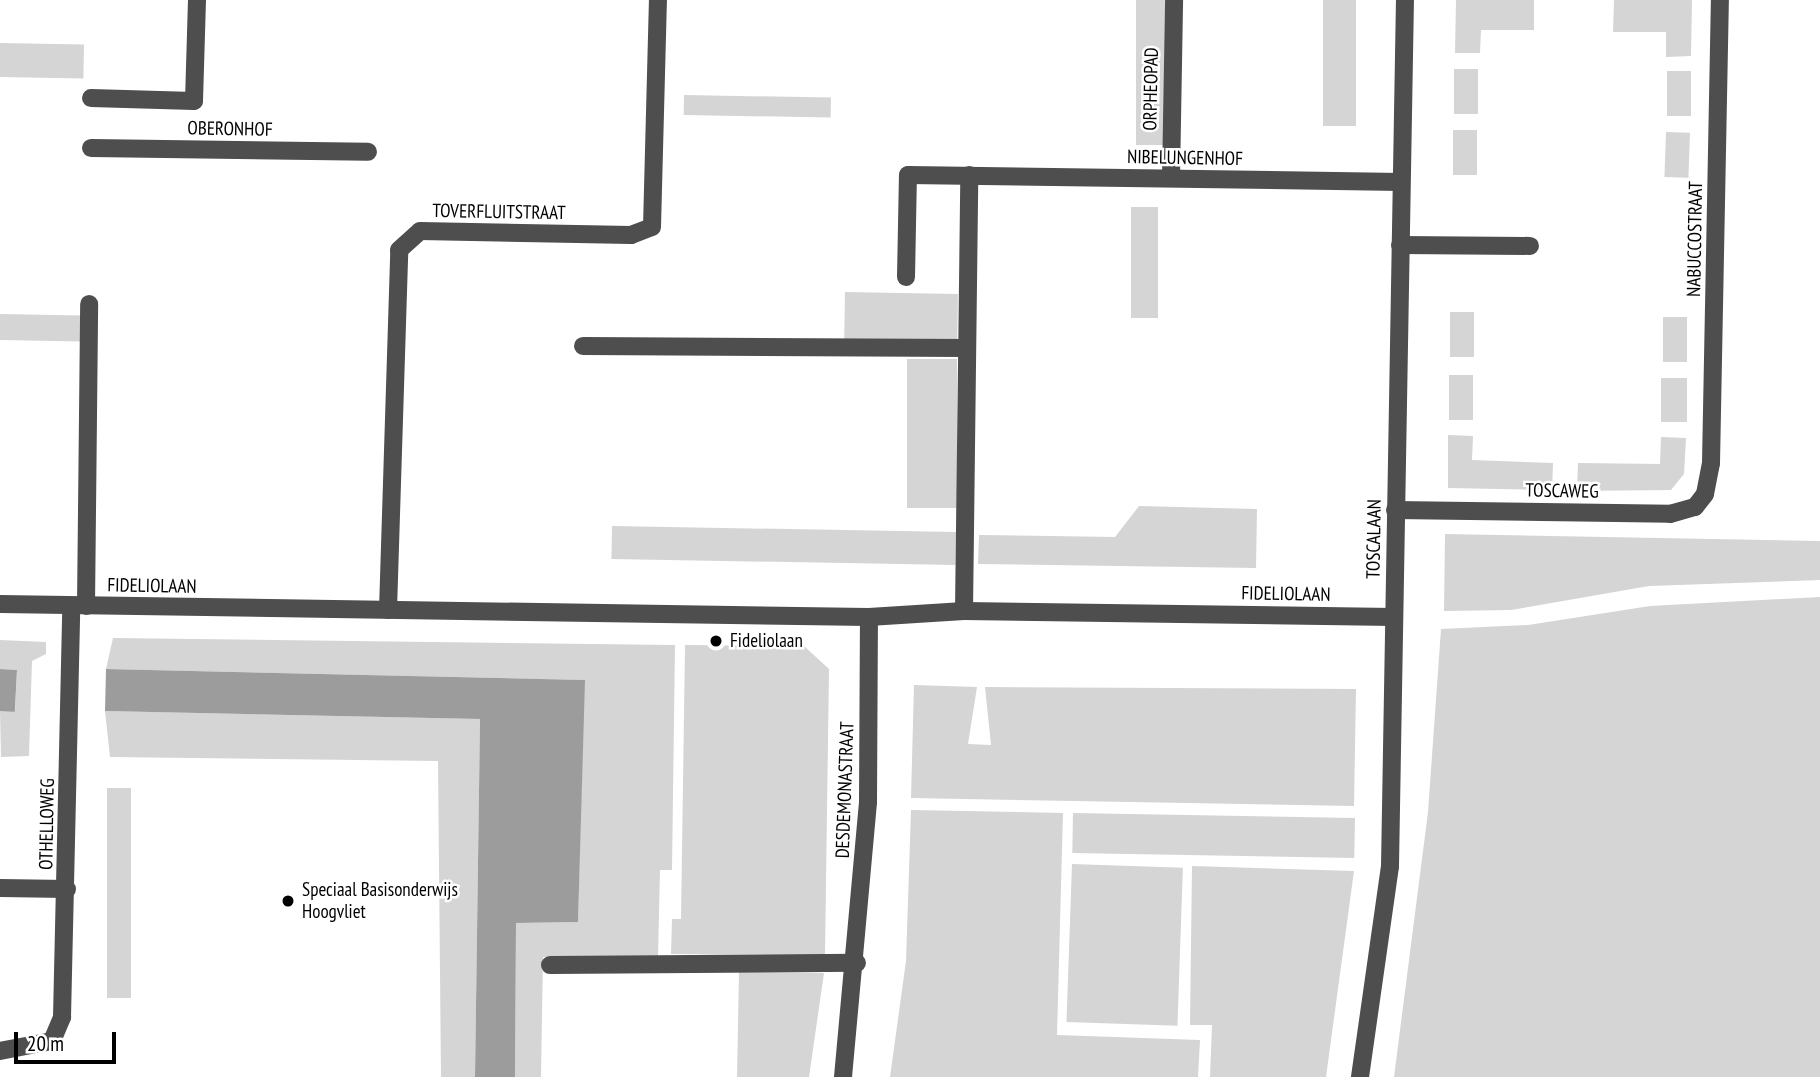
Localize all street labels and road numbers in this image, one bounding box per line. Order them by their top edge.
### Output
street label: ORPHEOPAD [1139,47,1163,131]
street label: OBERONHOF [187,117,273,141]
street label: NIBELUNGENHOF [1127,146,1243,170]
street label: NABUCCOSTRAAT [1683,181,1707,297]
street label: TOVERFLUITSTRAAT [432,199,566,225]
street label: TOSCAWEG [1525,479,1599,503]
street label: TOSCALAAN [1362,499,1386,579]
street label: FIDELIOLAAN [107,574,197,598]
street label: FIDELIOLAAN [1241,582,1331,606]
street label: DESDEMONASTRAAT [831,721,859,859]
street label: OTHELLOWEG [35,778,59,870]

